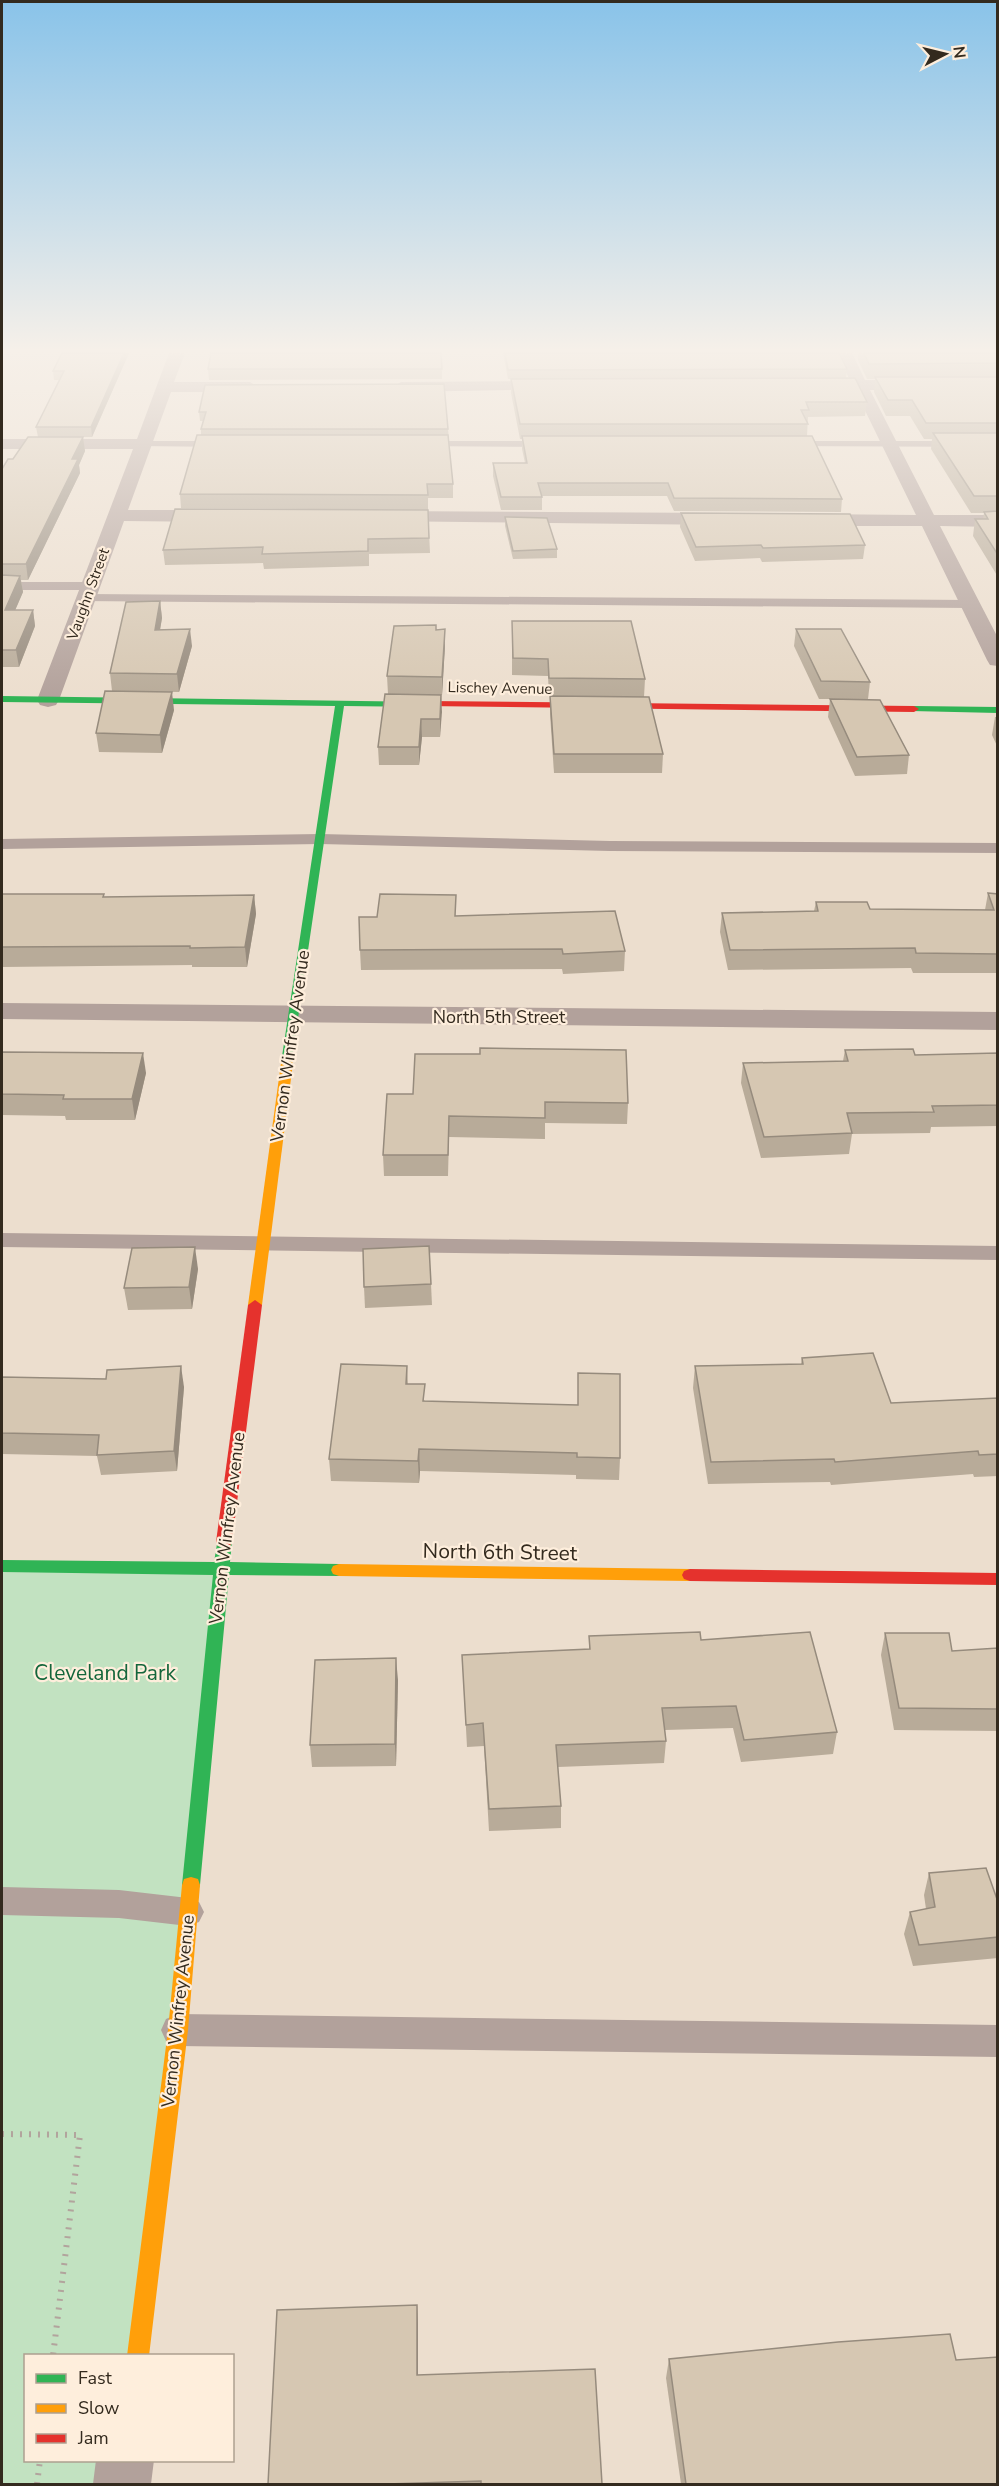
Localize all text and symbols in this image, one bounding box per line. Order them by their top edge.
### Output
north arrow [915,24,975,84]
text: N [947,45,971,60]
street label: Vaughn Street [62,545,114,644]
street label: Lischey Avenue [447,677,553,699]
street label: Vernon Winfrey Avenue [265,948,315,1145]
street label: North 5th Street [433,1005,566,1029]
street label: Vernon Winfrey Avenue [203,1430,251,1627]
street label: North 6th Street [422,1537,578,1567]
park label: Cleveland Park [34,1659,176,1687]
street label: Vernon Winfrey Avenue [156,1913,200,2110]
legend [24,2354,234,2462]
text: Fast [78,2366,113,2390]
text: Slow [78,2396,119,2420]
text: Jam [77,2426,109,2450]

